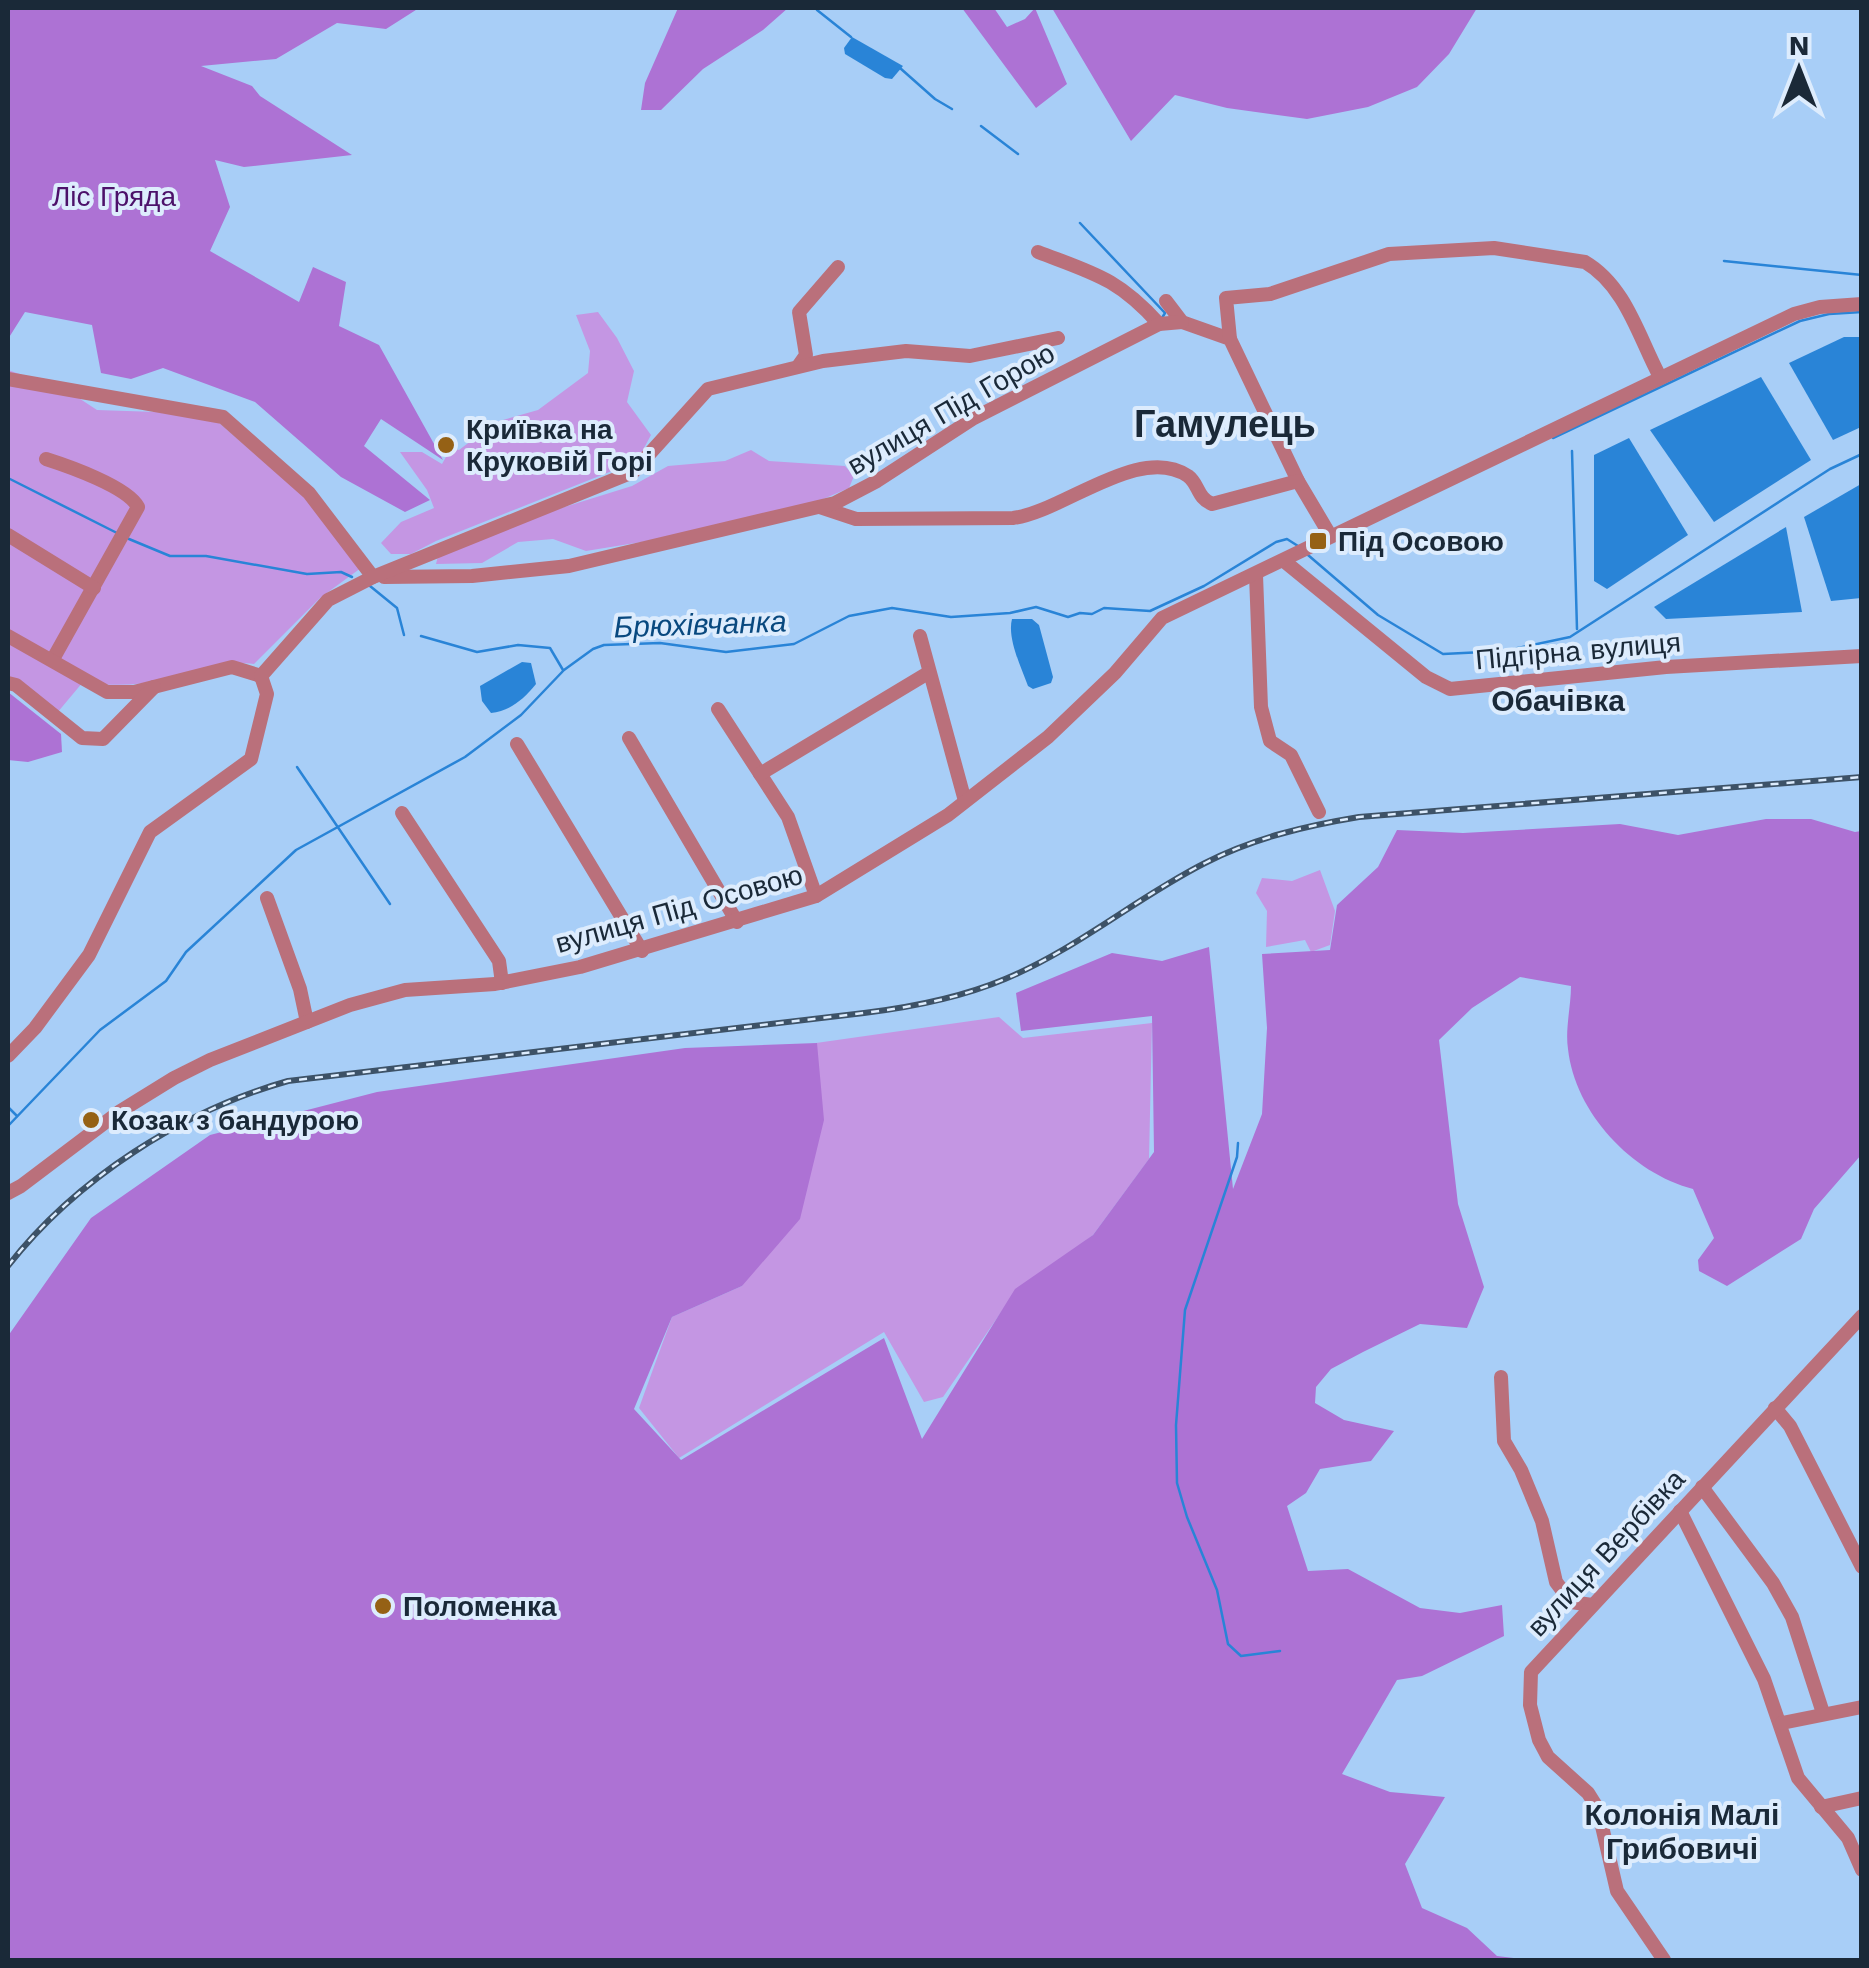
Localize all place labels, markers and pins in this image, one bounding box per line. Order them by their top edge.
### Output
place label: Криївка на Круковій Горі [466,413,653,478]
marker: Криївка на Круковій Горі [435,434,457,456]
place label: Під Осовою [1338,525,1504,558]
marker: Під Осовою [1307,530,1329,552]
place label: Козак з бандурою [111,1104,359,1137]
marker: Козак з бандурою [80,1109,102,1131]
place label: Поломенка [403,1590,557,1623]
marker: Поломенка [372,1595,394,1617]

